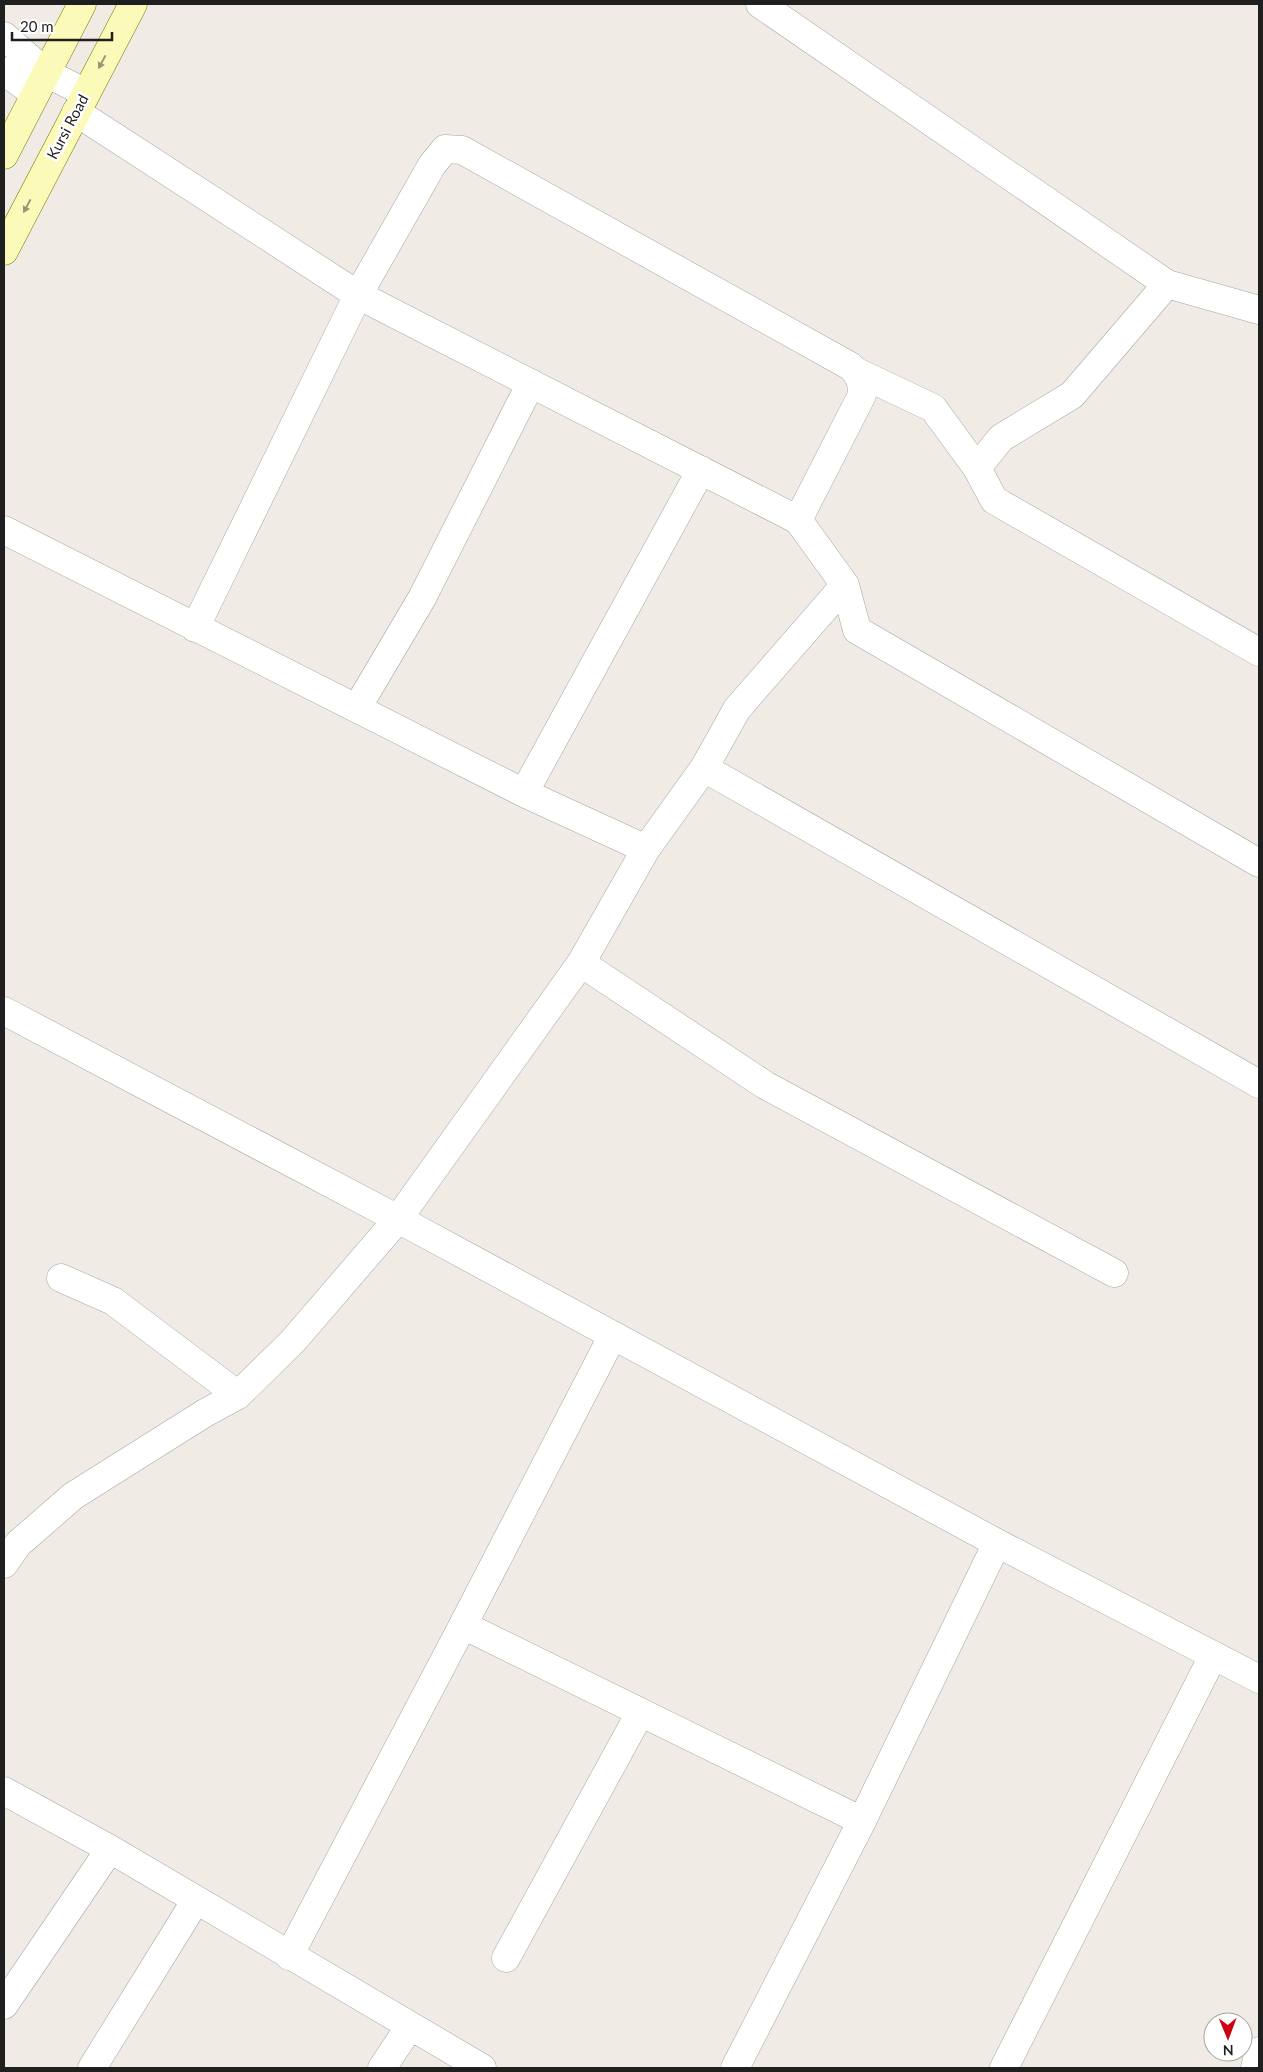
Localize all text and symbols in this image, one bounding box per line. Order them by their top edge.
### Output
scale bar [12,10,112,42]
text: 20 m [20,17,54,35]
one-way arrow [98,55,106,70]
street label: Kursi Road [43,91,92,162]
one-way arrow [23,199,31,214]
north arrow [1203,2012,1253,2062]
text: N [1223,2042,1234,2059]

